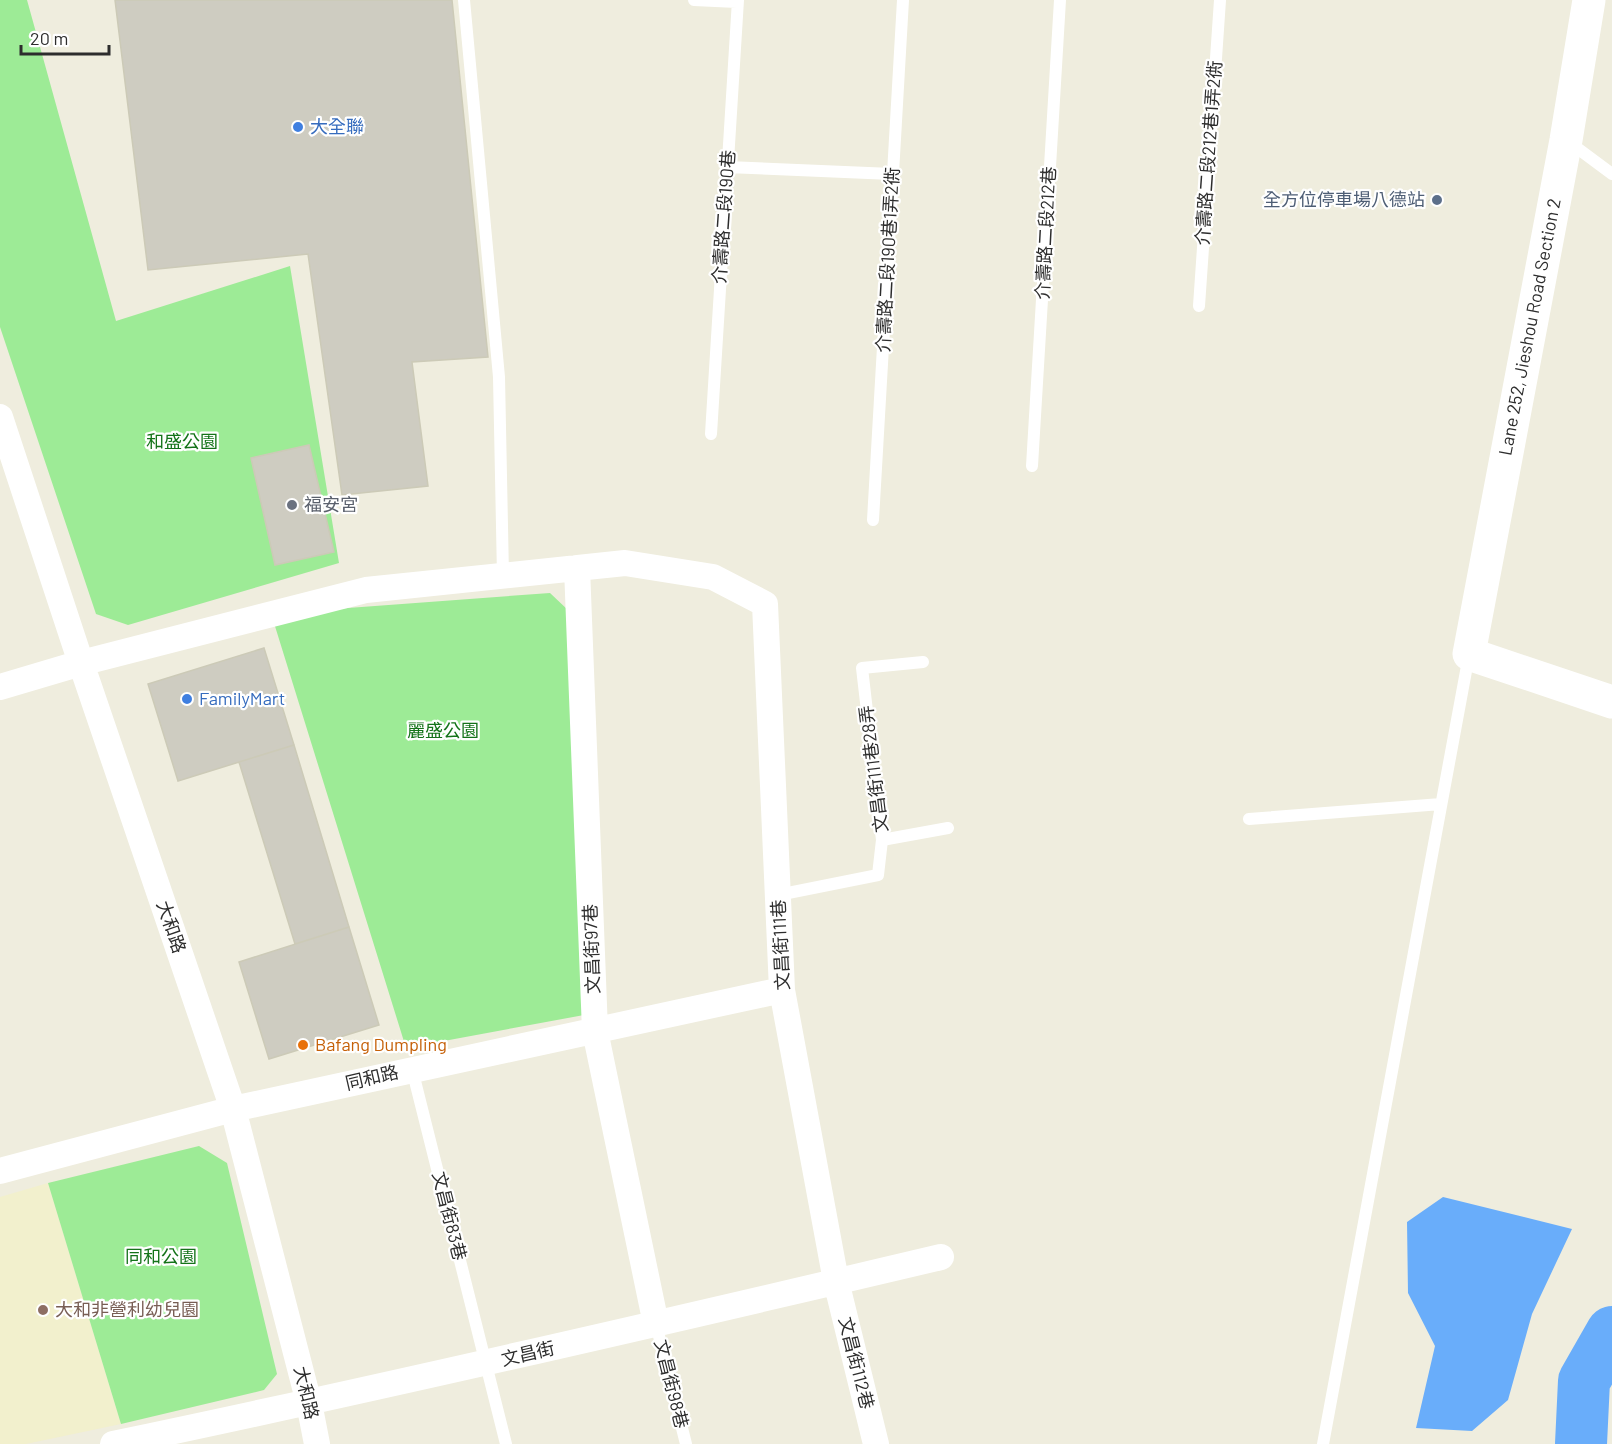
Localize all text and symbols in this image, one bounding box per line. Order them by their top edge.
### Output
scale bar [21,18,110,56]
text: 20 m [30,27,68,49]
street label: 介壽路二段212巷1弄2衖 [1191,60,1225,246]
place label: 大全聯 [310,115,364,137]
marker: 大全聯 [291,120,305,134]
street label: 介壽路二段190巷 [707,149,739,284]
street label: 介壽路二段212巷 [1031,166,1059,300]
street label: 介壽路二段190巷1弄2衖 [871,167,903,353]
place label: 全方位停車場八德站 [1263,188,1425,210]
marker: 全方位停車場八德站 [1430,193,1444,207]
street label: Lane 252, Jieshou Road Section 2 [1493,196,1565,457]
park label: 和盛公園 [146,430,218,452]
place label: 福安宮 [304,493,358,515]
marker: 福安宮 [285,498,299,512]
place label: FamilyMart [199,687,285,709]
marker: FamilyMart [180,692,194,706]
street label: 文昌街111巷28弄 [854,704,892,834]
park label: 麗盛公園 [407,719,479,741]
street label: 大和路 [153,898,191,956]
street label: 文昌街111巷 [767,899,793,991]
street label: 文昌街97巷 [578,904,604,994]
place label: Bafang Dumpling [315,1033,447,1055]
marker: Bafang Dumpling [296,1038,310,1052]
street label: 同和路 [343,1060,401,1094]
street label: 文昌街83巷 [428,1169,472,1262]
park label: 同和公園 [125,1245,197,1267]
place label: 大和非營利幼兒園 [55,1298,199,1320]
marker: 大和非營利幼兒園 [36,1303,50,1317]
street label: 文昌街112巷 [835,1314,879,1411]
street label: 文昌街 [499,1336,557,1370]
street label: 文昌街98巷 [650,1337,694,1430]
street label: 大和路 [290,1364,324,1422]

